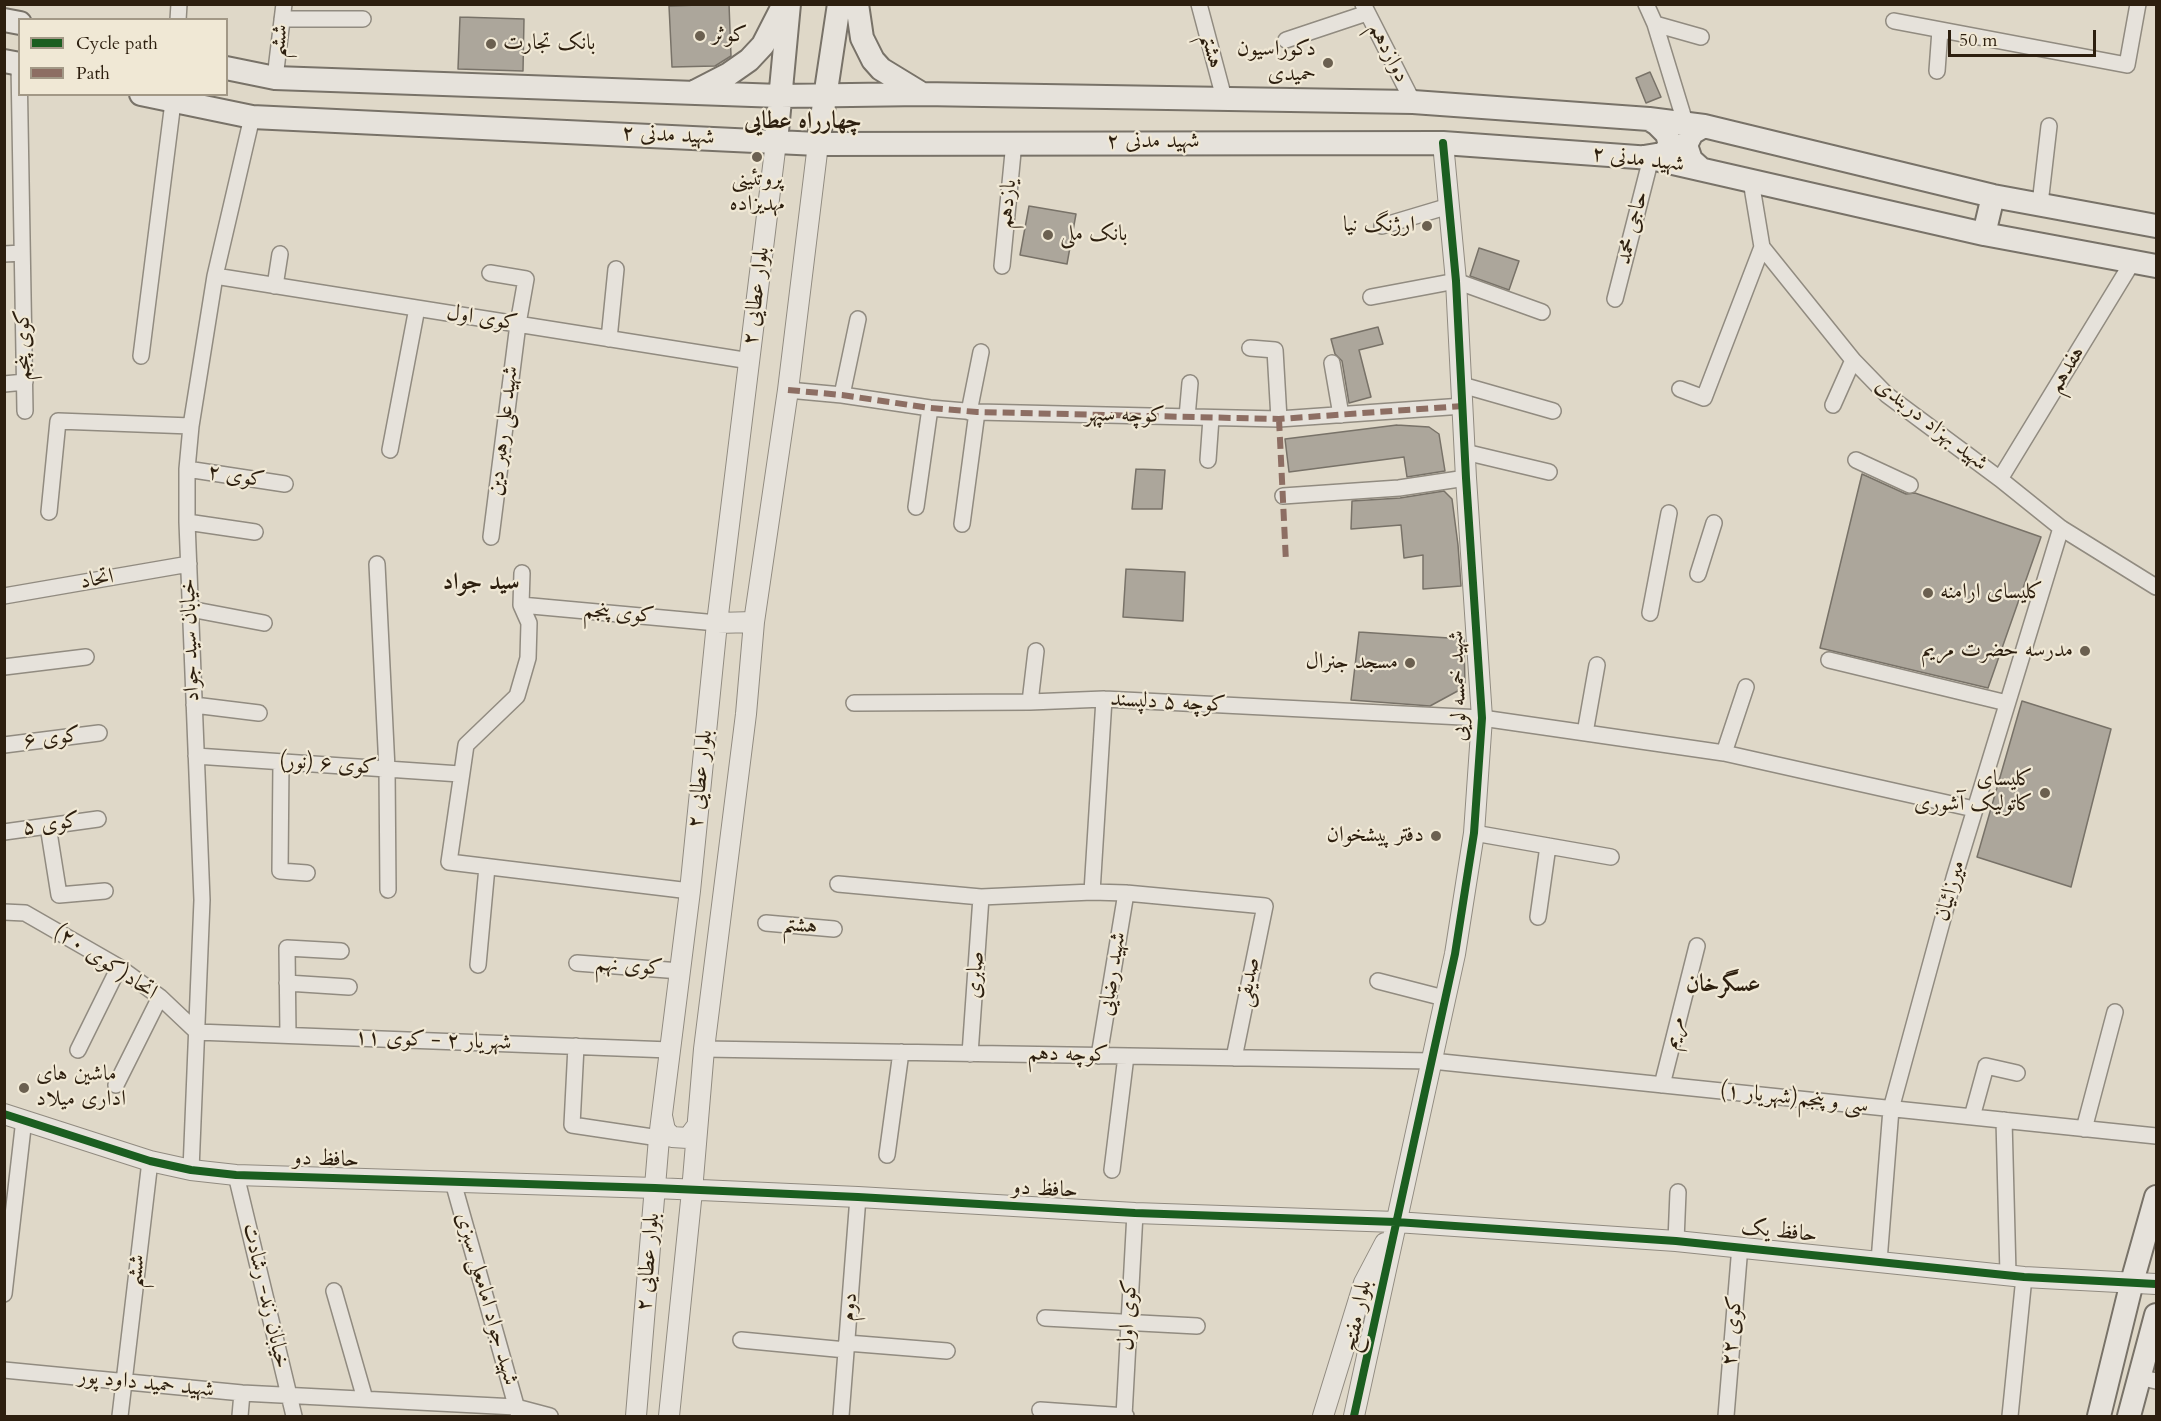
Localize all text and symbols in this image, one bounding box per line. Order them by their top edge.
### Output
legend [18,18,228,96]
scale bar [1951,18,2100,56]
street label: دوازدهم [1362,19,1414,87]
street label: ششم [265,23,295,59]
place label: کوثر [712,23,747,49]
text: 50 m [1959,28,1998,53]
marker: کوثر [693,29,707,43]
text: Cycle path [76,31,158,56]
place label: بانک تجارت [503,31,596,57]
street label: هشتم [1194,31,1228,71]
marker: بانک تجارت [484,37,498,51]
place label: دکوراسیون حمیدی [1237,37,1316,88]
marker: دکوراسیون حمیدی [1321,56,1335,70]
text: Path [76,61,110,86]
district label: چهارراه عطایی [744,108,862,136]
street label: شهید مدنی ۲ [621,120,715,152]
street label: شهید مدنی ۲ [1106,129,1200,155]
street label: شهید مدنی ۲ [1590,141,1686,179]
marker: پروتئينی مهديزاده [750,150,764,164]
place label: پروتئينی مهديزاده [729,167,785,218]
street label: یازدهم [993,178,1023,230]
street label: حاجی محمد [1611,189,1655,267]
place label: ارژنگ نیا [1343,213,1415,239]
marker: ارژنگ نیا [1420,219,1434,233]
place label: بانک ملی [1060,222,1127,248]
marker: بانک ملی [1041,228,1055,242]
street label: بلوار عطایی ۲ [738,245,776,347]
street label: کوی اول [445,300,519,338]
street label: کوی پنجم [10,309,38,381]
street label: هفدهم [2043,342,2091,398]
street label: شهید علی رهبر دین [483,365,525,497]
street label: شهید بهزاد دربندی [1869,373,1993,477]
street label: کوچه سپهر [1085,402,1165,430]
street label: کوی ۲ [205,459,267,495]
street label: اتحاد [78,564,116,596]
district label: سید جواد [442,569,520,597]
street label: خیابان سید جواد [176,578,206,702]
place label: کلیسای ارامنه [1940,580,2043,606]
marker: کلیسای ارامنه [1921,586,1935,600]
street label: کوی پنجم [582,598,656,630]
street label: شهید خمسه لویی [1444,630,1474,742]
place label: مدرسه حضرت مریم [1921,638,2073,664]
marker: مدرسه حضرت مریم [2078,644,2092,658]
place label: مسجد جنرال [1305,650,1398,676]
marker: مسجد جنرال [1403,656,1417,670]
street label: کوچه ۵ دلپسند [1109,687,1227,719]
street label: کوی ۶ [22,722,82,756]
street label: بلوار عطایی ۲ [683,728,719,830]
street label: کوی ۶ (نور) [278,748,378,782]
place label: کلیسای کاتولیک آشوری [1914,767,2033,818]
marker: کلیسای کاتولیک آشوری [2038,786,2052,800]
street label: کوی ۵ [21,808,81,842]
place label: دفتر پیشخوان [1327,823,1424,849]
marker: دفتر پیشخوان [1429,829,1443,843]
street label: میرزائیان [1930,857,1972,925]
street label: هشتم [782,911,818,941]
street label: اتحاد(کوی ۲۰) [48,920,162,1006]
street label: شهید رضایی [1093,930,1133,1018]
street label: صابری [961,950,991,1000]
street label: کوی نهم [594,951,664,983]
street label: صدیقی [1231,955,1267,1009]
district label: عسگرخان [1686,971,1760,999]
street label: مریم [1658,1014,1692,1052]
street label: شهریار ۲ - کوی ۱۱ [354,1025,512,1057]
street label: کوچه دهم [1027,1041,1109,1069]
place label: ماشین های اداری میلاد [36,1062,126,1114]
street label: سی و پنجم(شهریار ۱) [1718,1078,1870,1120]
marker: ماشین های اداری میلاد [17,1081,31,1095]
street label: حافظ دو [293,1146,359,1174]
street label: حافظ دو [1011,1175,1079,1205]
street label: شهید جواد امامعلی سبزی [449,1209,523,1389]
street label: بلوار عطایی ۲ [632,1212,666,1312]
street label: حافظ یک [1740,1215,1818,1249]
street label: خیابان زند- رشادت [236,1221,294,1371]
street label: ششم [122,1253,152,1289]
street label: بلوار مفتح [1338,1278,1378,1354]
street label: کوی اول [1114,1279,1144,1351]
street label: دوم [836,1292,864,1322]
street label: کوی ۲۲ [1717,1295,1749,1367]
street label: شهید حمید داود پور [77,1364,215,1404]

